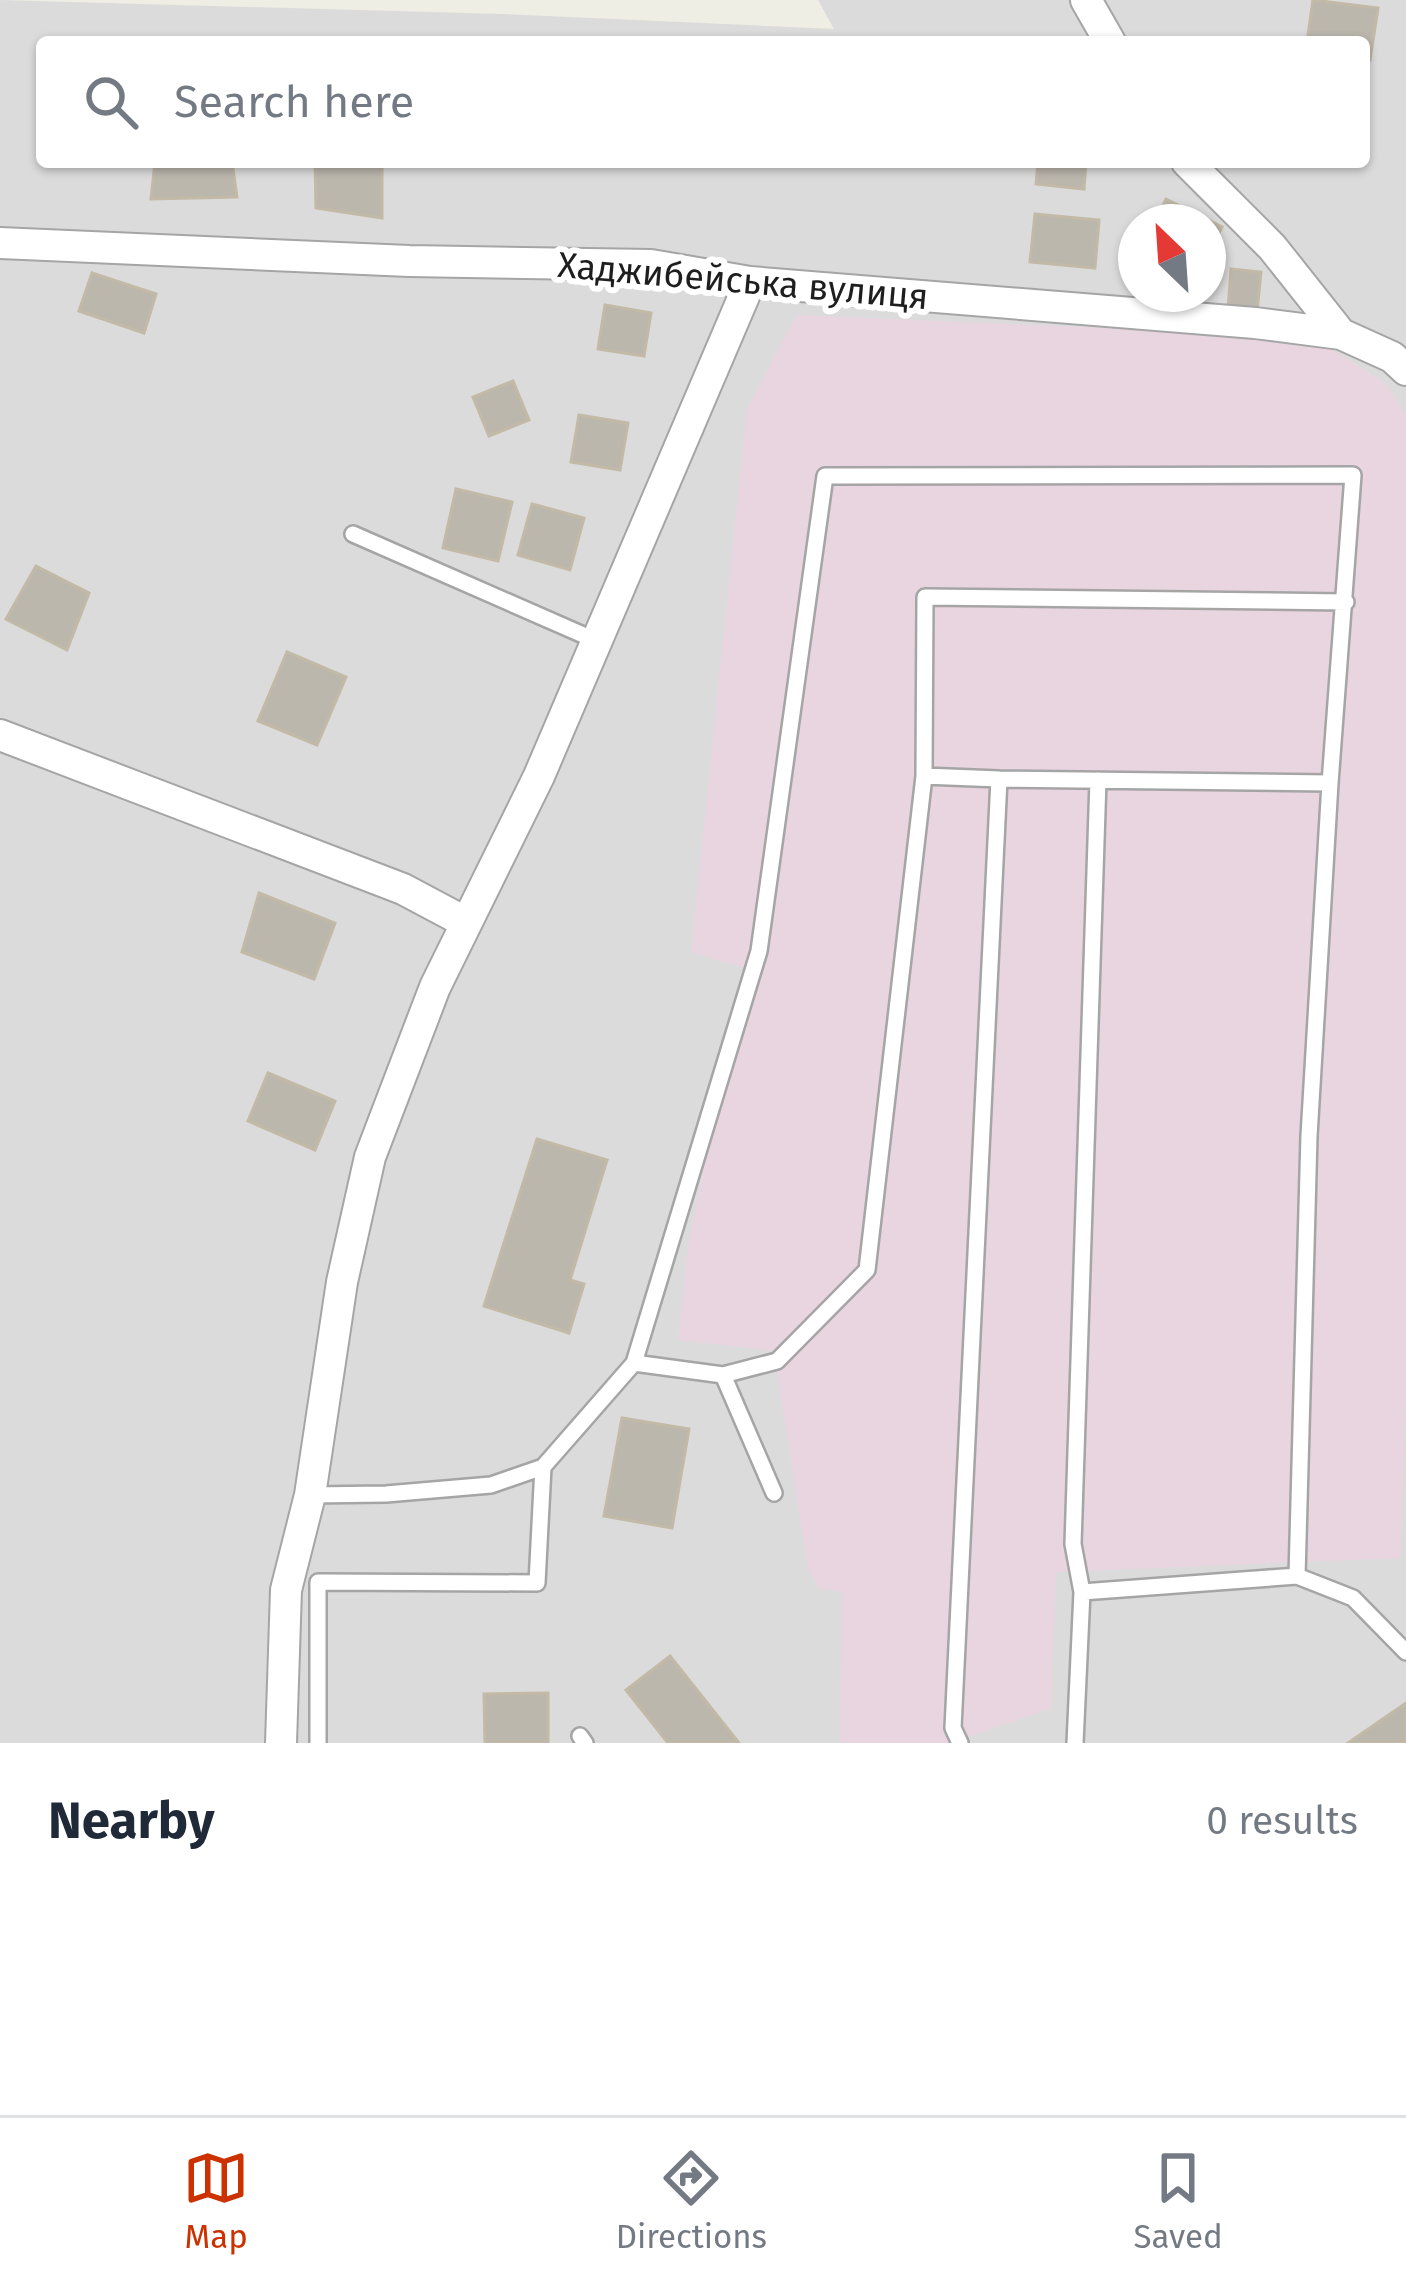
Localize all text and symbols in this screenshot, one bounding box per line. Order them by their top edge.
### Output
search box [36,36,1370,168]
icon: search [78,69,144,135]
text: Search here [174,75,414,129]
north arrow [1118,204,1226,312]
street label: Хаджибейська вулиця [556,243,930,319]
text: Nearby [48,1790,214,1852]
text: 0 results [1206,1798,1358,1844]
tab: Map [183,2145,249,2257]
tab: Directions [616,2145,767,2257]
tab: Saved [1133,2145,1223,2257]

